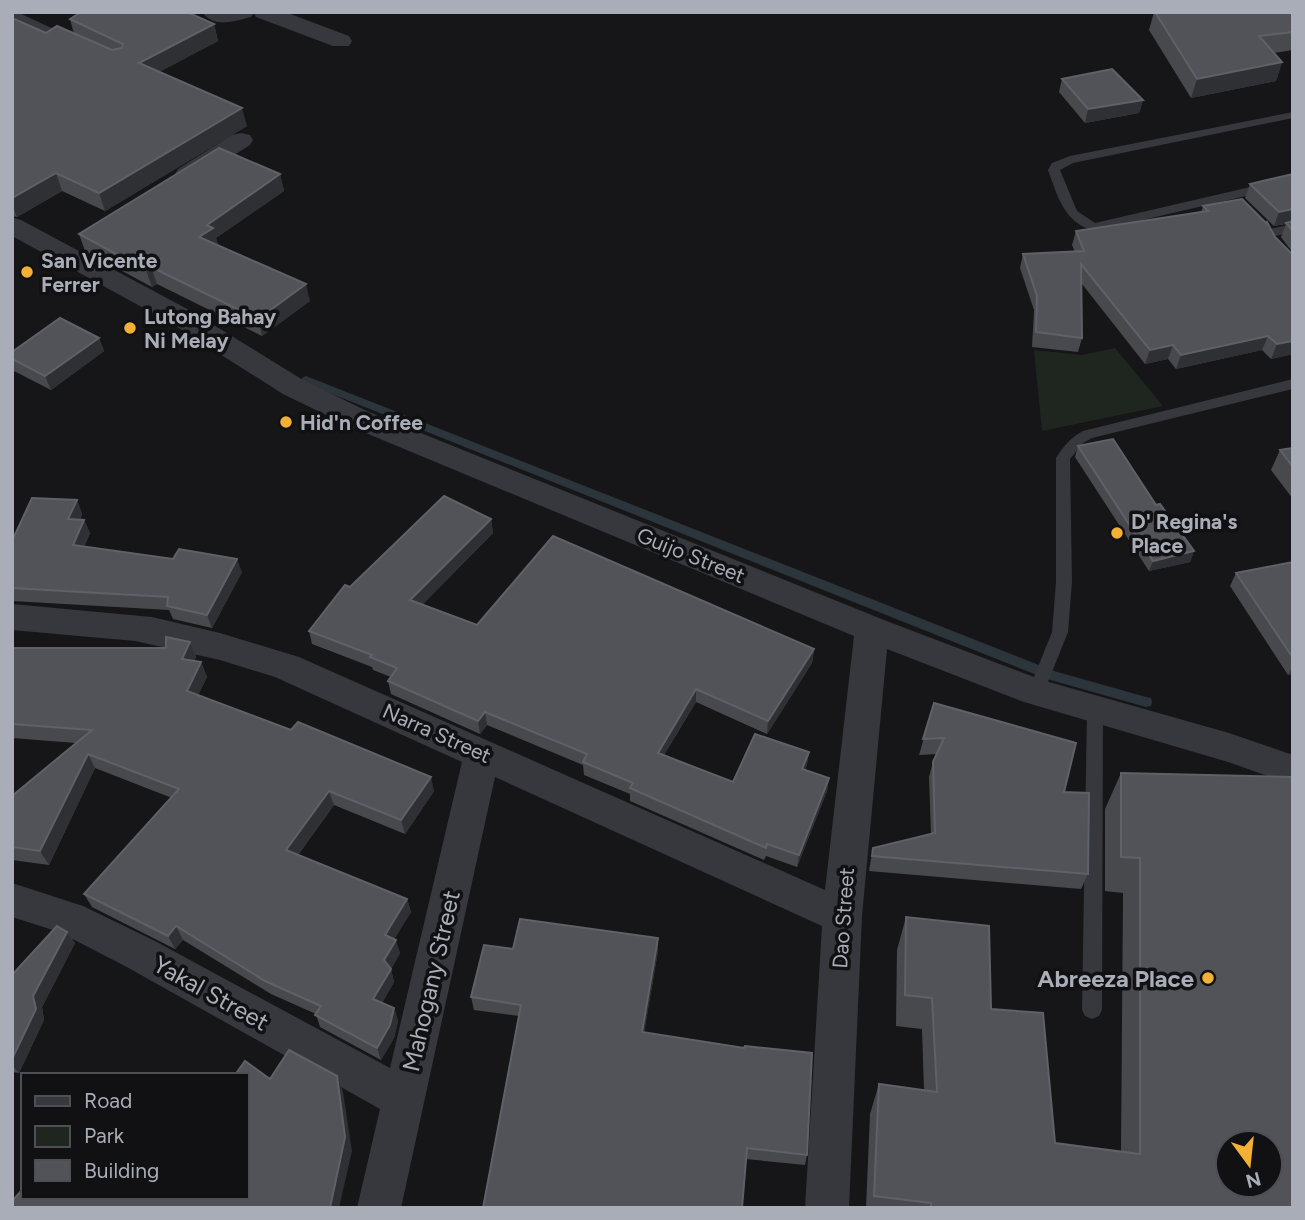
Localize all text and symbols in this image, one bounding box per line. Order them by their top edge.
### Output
place label: San Vicente Ferrer [41,248,158,297]
marker: San Vicente Ferrer [19,264,35,280]
place label: Lutong Bahay Ni Melay [144,304,277,353]
marker: Lutong Bahay Ni Melay [122,320,138,336]
place label: Hid'n Coffee [300,410,423,435]
marker: Hid'n Coffee [278,414,294,430]
place label: D' Regina's Place [1131,509,1237,558]
street label: Guijo Street [633,522,749,588]
marker: D' Regina's Place [1109,525,1125,541]
street label: Narra Street [379,698,495,768]
street label: Dao Street [827,867,859,969]
street label: Mahogany Street [396,888,466,1074]
street label: Yakal Street [148,949,274,1037]
place label: Abreeza Place [1037,964,1194,993]
marker: Abreeza Place [1200,970,1216,986]
legend [21,1073,248,1199]
text: Road [84,1088,132,1113]
text: Park [84,1123,125,1148]
north arrow [1214,1129,1284,1199]
text: Building [84,1158,159,1183]
text: N [1243,1167,1263,1193]

